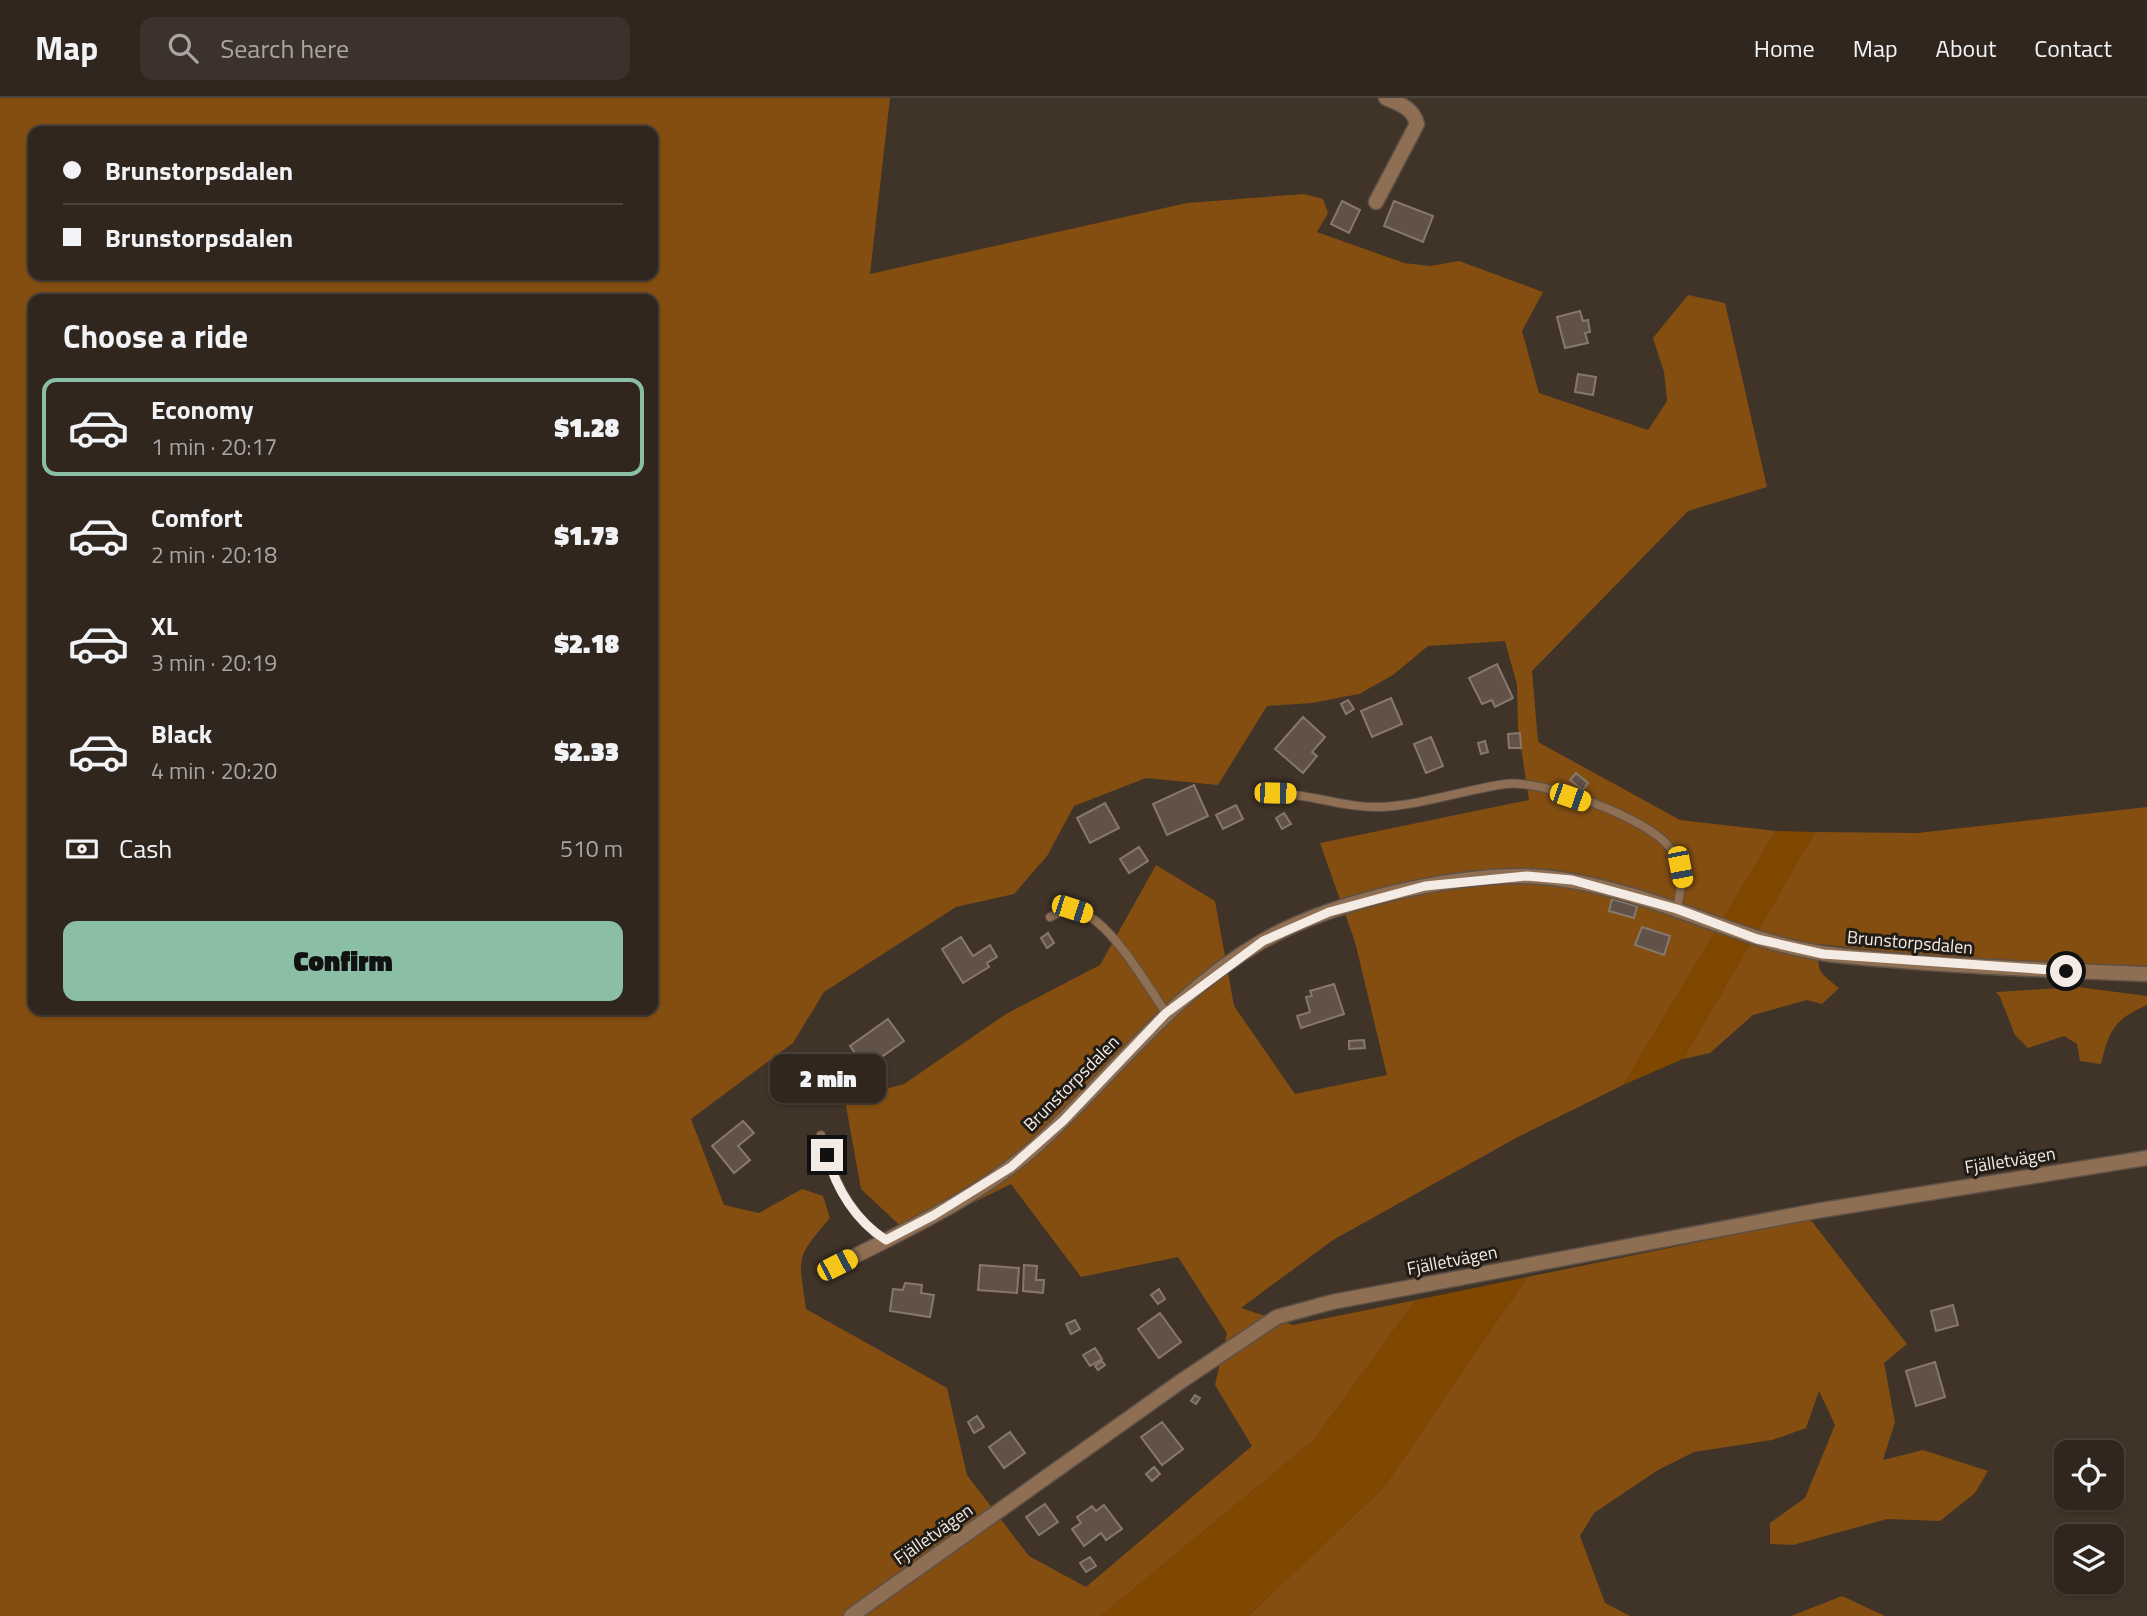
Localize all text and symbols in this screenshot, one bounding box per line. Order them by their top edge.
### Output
search box [140,17,630,80]
text: Map [35,23,98,73]
icon: search [164,29,202,67]
text: Search here [220,29,349,68]
text: Home [1754,30,1815,66]
text: Map [1853,30,1898,66]
text: About [1936,30,1996,66]
text: Contact [2034,30,2112,66]
text: Brunstorpsdalen [105,151,293,190]
text: Brunstorpsdalen [105,218,293,257]
text: Choose a ride [63,312,248,360]
text: Economy [151,390,253,429]
icon: car [67,396,130,459]
text: $1.28 [554,408,619,447]
text: 1 min · 20:17 [151,429,277,464]
text: Comfort [151,498,243,537]
icon: car [67,504,130,567]
text: $1.73 [554,516,619,555]
text: 2 min · 20:18 [151,537,277,572]
text: XL [151,606,178,645]
icon: car [67,612,130,675]
text: $2.18 [554,624,619,663]
text: 3 min · 20:19 [151,645,277,680]
text: Black [151,714,212,753]
icon: car [67,720,130,783]
text: $2.33 [554,732,619,771]
text: 4 min · 20:20 [151,753,277,788]
car [1547,780,1594,814]
car [1254,782,1297,804]
text: Cash [119,829,172,868]
icon: cash [63,830,101,868]
text: 510 m [560,831,623,866]
car [1666,844,1695,890]
car [1049,893,1096,925]
button: Confirm [63,921,623,1001]
street label: Brunstorpsdalen [1846,923,1974,961]
route start [2050,955,2082,987]
street label: Brunstorpsdalen [1017,1029,1125,1137]
callout: 2 min [769,1054,885,1102]
text: 2 min [799,1061,857,1096]
route end [811,1139,843,1171]
street label: Fjälletvägen [1963,1139,2057,1181]
street label: Fjälletvägen [1404,1238,1500,1282]
car [814,1246,861,1284]
map controls [2054,1440,2124,1594]
button: locate [2054,1440,2124,1510]
street label: Fjälletvägen [888,1497,978,1571]
button: layers [2054,1524,2124,1594]

